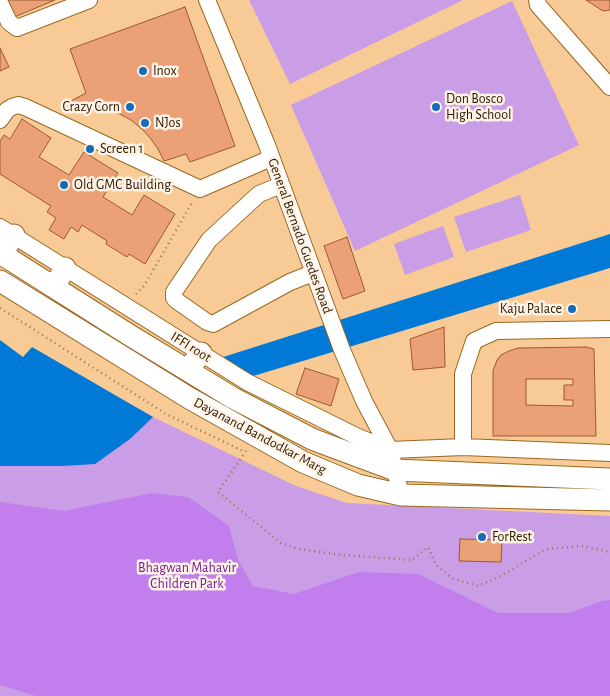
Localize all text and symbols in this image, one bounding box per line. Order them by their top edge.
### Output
place label: Inox [153,63,177,79]
marker: Inox [137,65,149,77]
place label: Don Bosco High School [446,91,512,124]
place label: Crazy Corn [63,99,120,115]
marker: Crazy Corn [124,101,136,113]
marker: Don Bosco High School [430,101,442,113]
place label: NJos [155,115,181,131]
marker: NJos [139,117,151,129]
place label: Screen 1 [100,141,143,157]
marker: Screen 1 [84,143,96,155]
street label: General Bernado Guedes Road [264,156,336,316]
place label: Old GMC Building [74,177,171,193]
marker: Old GMC Building [58,179,70,191]
place label: Kaju Palace [500,301,562,317]
marker: Kaju Palace [566,303,578,315]
street label: IFFI root [168,328,214,366]
street label: Dayanand Bandodkar Marg [191,394,329,478]
place label: ForRest [492,529,532,545]
marker: ForRest [476,531,488,543]
park label: Bhagwan Mahavir Children Park [138,560,236,592]

